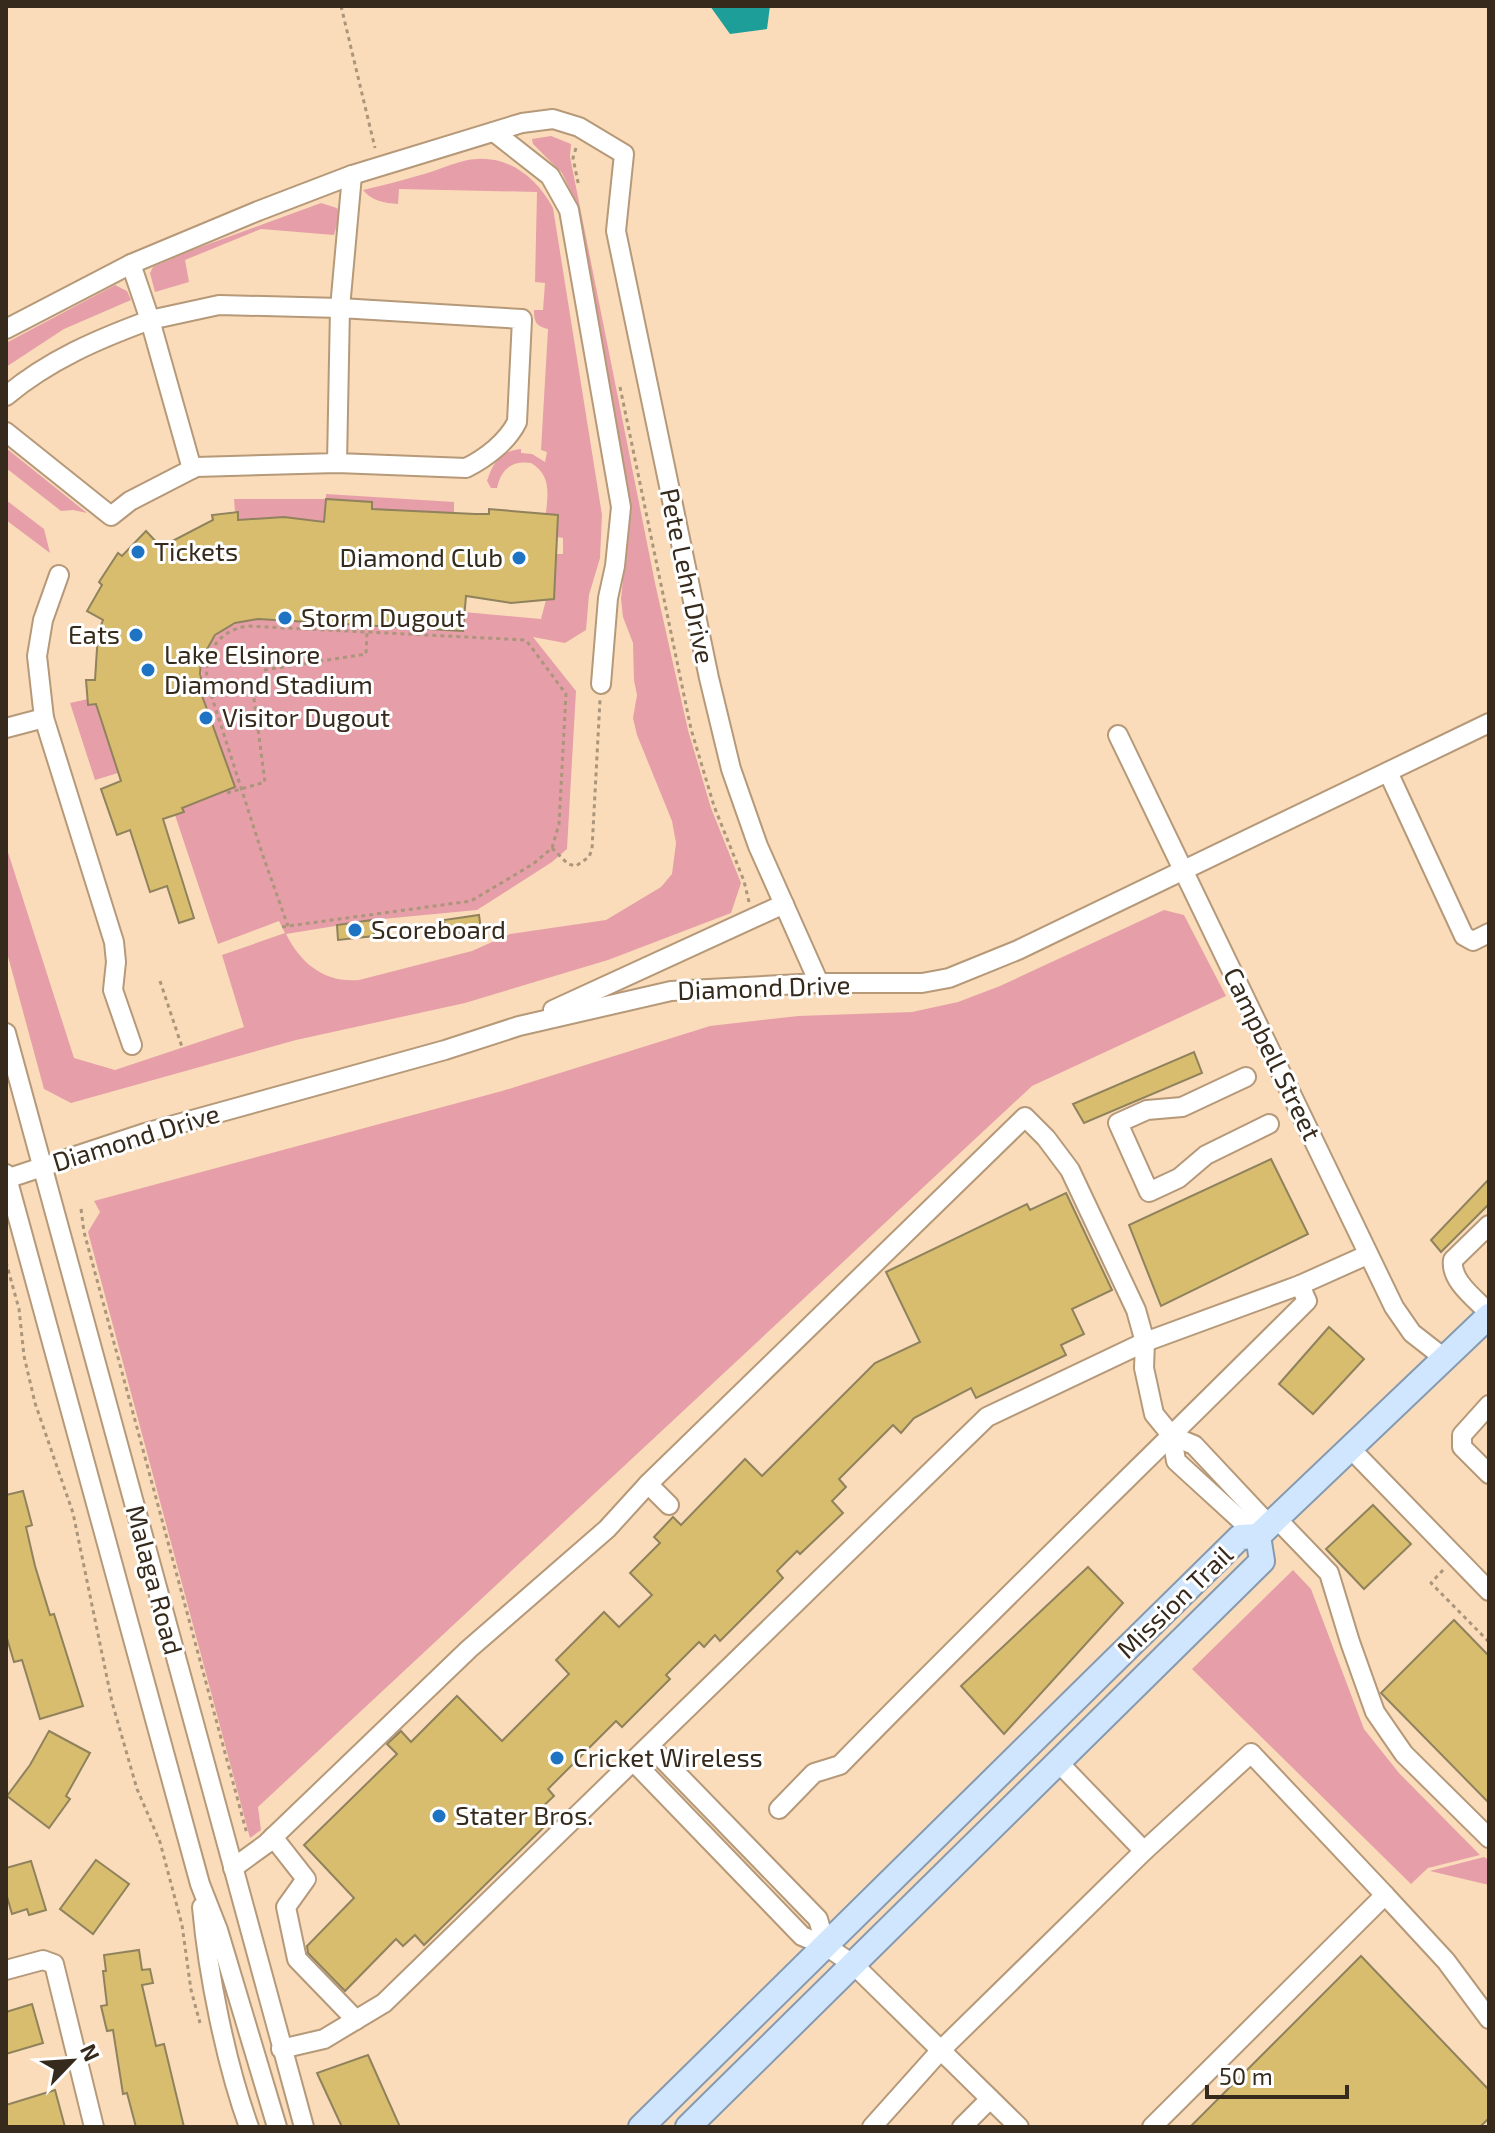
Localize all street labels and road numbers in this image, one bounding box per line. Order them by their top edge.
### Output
street label: Pete Lehr Drive [655,485,722,666]
street label: Campbell Street [1218,962,1329,1145]
street label: Diamond Drive [677,968,851,1005]
street label: Diamond Drive [48,1096,223,1177]
street label: Malaga Road [121,1502,190,1658]
street label: Mission Trail [1110,1538,1238,1664]

